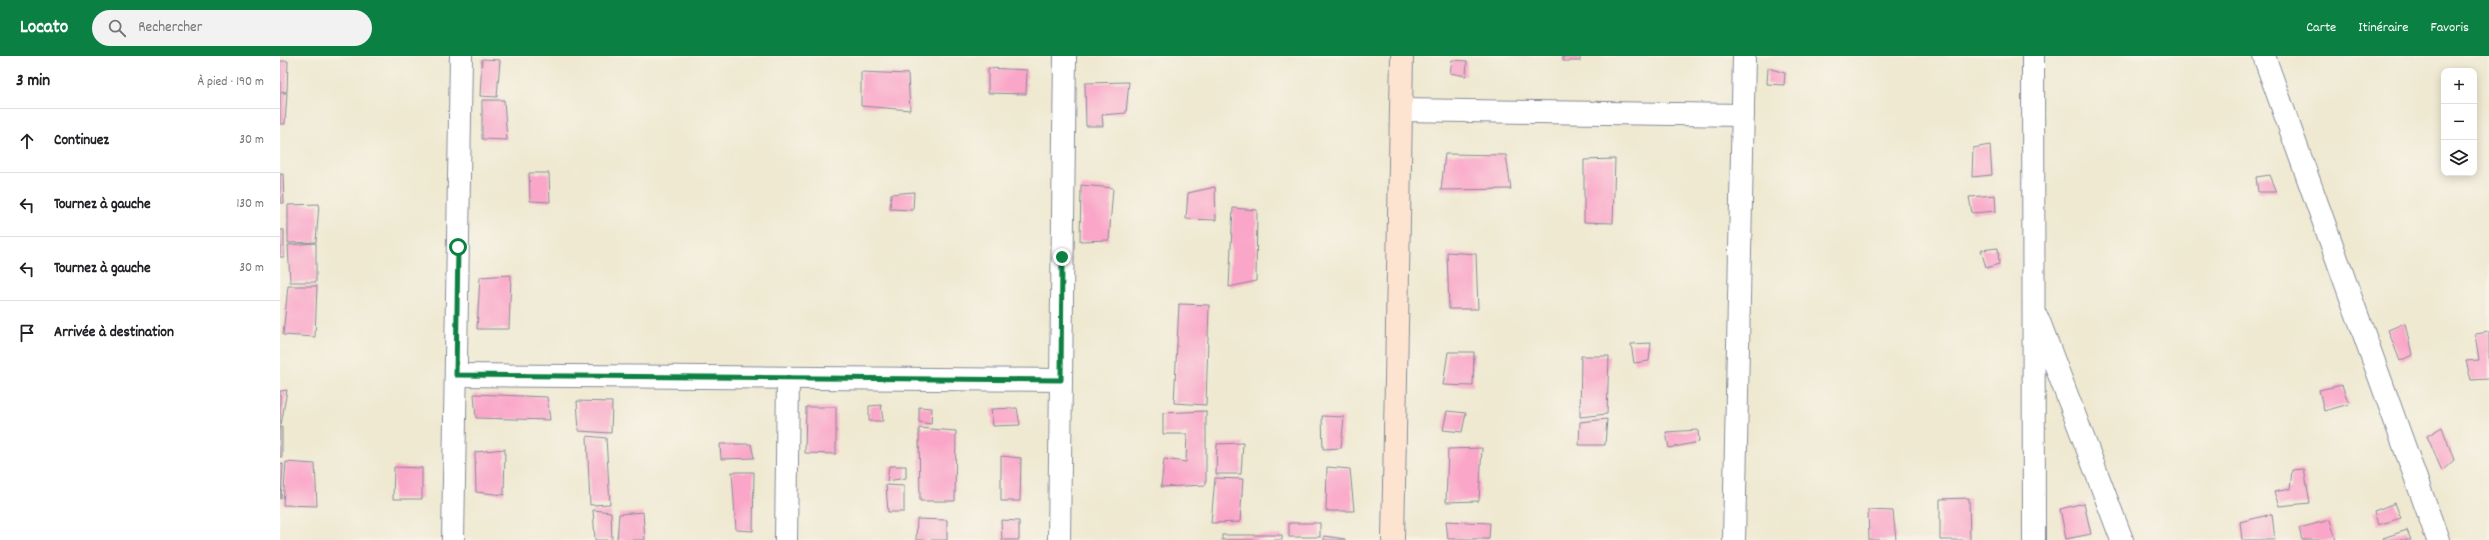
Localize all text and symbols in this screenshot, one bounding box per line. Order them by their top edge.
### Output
search box [92,10,372,46]
text: Locato [20,15,68,42]
icon: search [106,17,128,39]
text: Rechercher [138,17,202,39]
text: Carte [2306,18,2336,38]
text: Itinéraire [2358,18,2408,38]
text: Favoris [2430,18,2469,38]
map controls [2441,68,2477,176]
button: + [2441,68,2477,104]
text: 3 min [16,70,50,94]
text: À pied · 190 m [197,73,264,92]
button: − [2441,104,2477,140]
icon: ahead [16,130,38,152]
text: Continuez [54,130,109,152]
text: 30 m [239,131,264,150]
button: layers [2441,140,2477,176]
icon: left [16,194,38,216]
text: Tournez à gauche [54,194,151,216]
text: 130 m [236,195,264,214]
route start [449,238,467,256]
route end [1053,248,1071,266]
icon: left [16,258,38,280]
text: Tournez à gauche [54,258,151,280]
text: 30 m [239,259,264,278]
icon: arrive [16,322,38,344]
text: Arrivée à destination [54,322,174,344]

